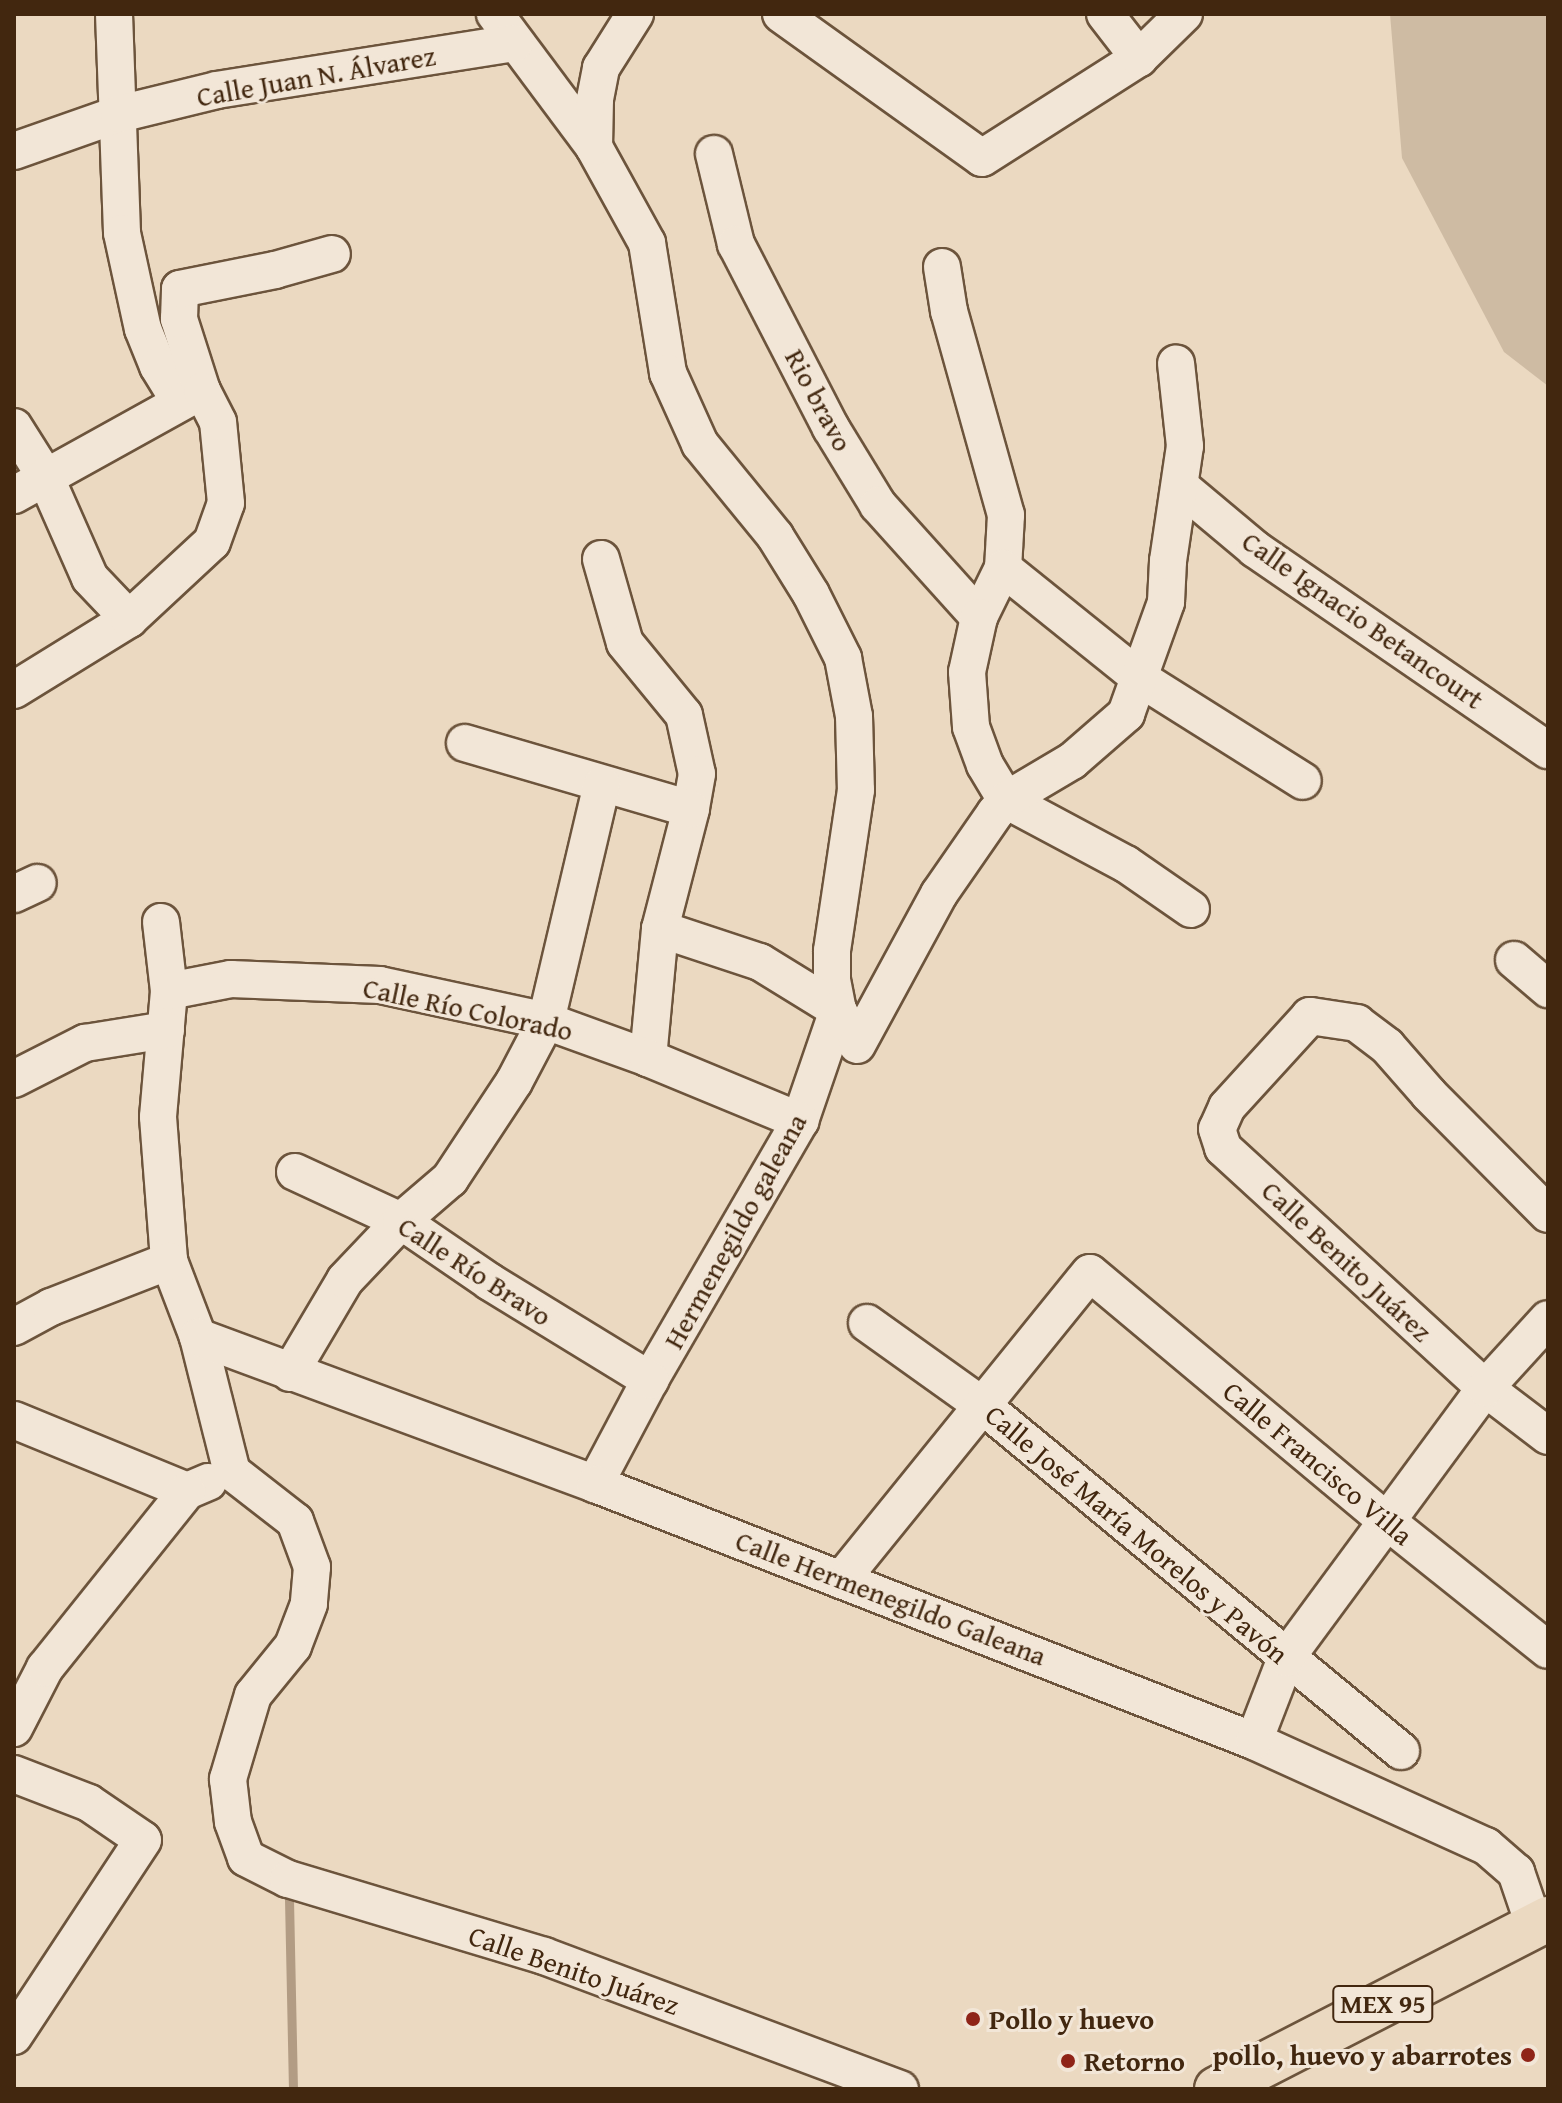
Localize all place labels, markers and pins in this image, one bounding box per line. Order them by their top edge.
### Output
place label: Pollo y huevo [989,2002,1154,2036]
marker: Pollo y huevo [964,2010,982,2028]
place label: pollo, huevo y abarrotes [1212,2038,1512,2072]
place label: Retorno [1084,2044,1185,2078]
marker: pollo, huevo y abarrotes [1519,2046,1537,2064]
marker: Retorno [1059,2052,1077,2070]

